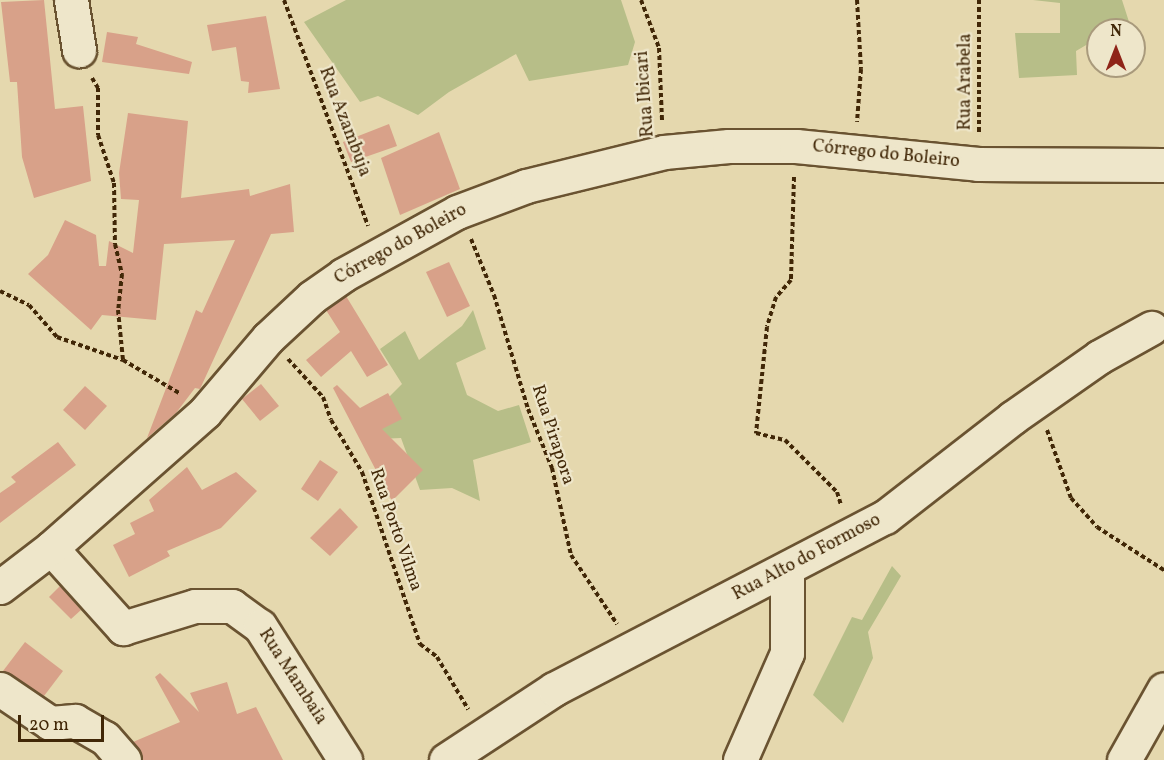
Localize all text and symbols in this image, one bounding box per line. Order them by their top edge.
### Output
north arrow [1086,18,1146,78]
text: N [1110,21,1122,43]
street label: Rua Arabela [955,34,977,130]
street label: Rua Ibicari [632,50,660,138]
street label: Rua Azambuja [313,64,375,180]
street label: Córrego do Boleiro [811,137,961,173]
street label: Córrego do Boleiro [331,200,471,290]
street label: Rua Pirapora [526,382,578,488]
street label: Rua Porto Vilma [364,466,426,594]
street label: Rua Alto do Formoso [729,510,885,606]
street label: Rua Mambaia [253,625,331,729]
scale bar [21,703,106,741]
text: 20 m [29,713,69,738]

